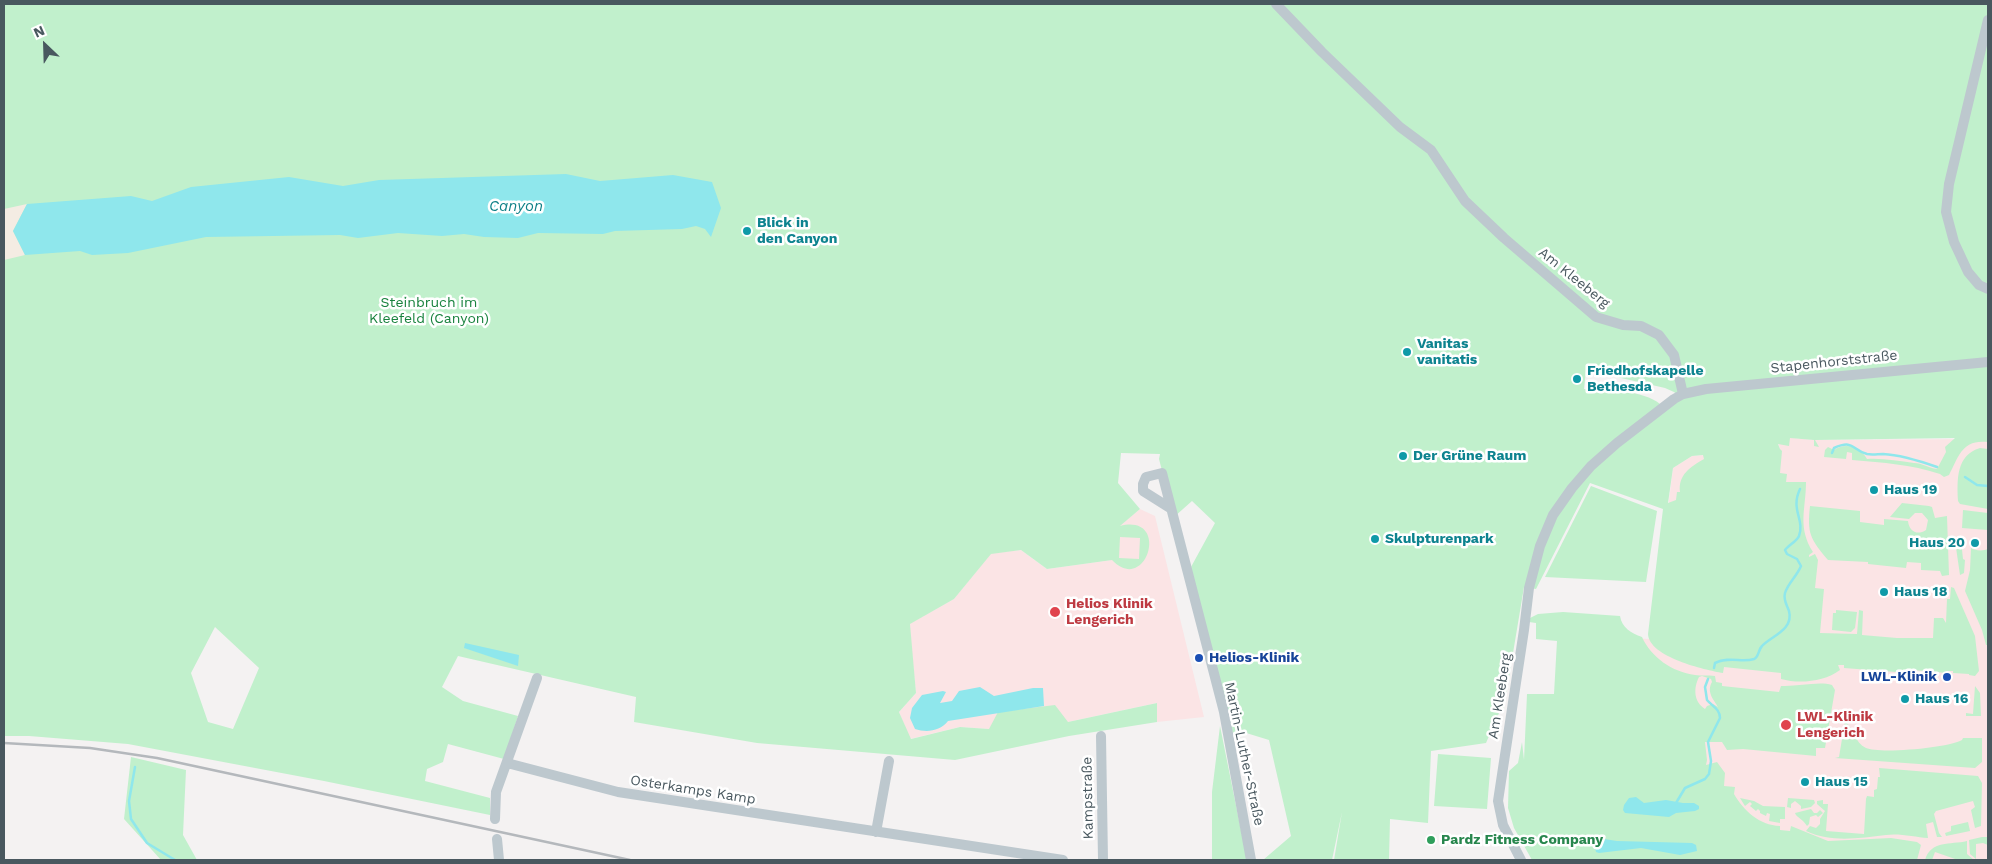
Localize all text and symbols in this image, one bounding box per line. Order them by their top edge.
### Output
north arrow [20,20,70,70]
text: N [31,22,47,41]
water label: Canyon [489,198,543,216]
place label: Blick in den Canyon [757,215,837,248]
marker: Blick in den Canyon [741,225,753,237]
street label: Am Kleeberg [1535,244,1613,312]
park label: Steinbruch im Kleefeld (Canyon) [369,295,489,328]
place label: Vanitas vanitatis [1417,336,1477,368]
marker: Vanitas vanitatis [1401,346,1413,358]
street label: Stapenhorststraße [1770,347,1898,377]
place label: Friedhofskapelle Bethesda [1587,363,1704,396]
marker: Friedhofskapelle Bethesda [1571,373,1583,385]
place label: Der Grüne Raum [1413,448,1526,464]
marker: Der Grüne Raum [1397,450,1409,462]
place label: Haus 19 [1884,482,1937,498]
marker: Haus 19 [1868,484,1880,496]
place label: Skulpturenpark [1385,531,1494,547]
marker: Skulpturenpark [1369,533,1381,545]
place label: Haus 20 [1909,535,1965,551]
marker: Haus 20 [1969,537,1981,549]
place label: Haus 18 [1894,584,1947,600]
marker: Haus 18 [1878,586,1890,598]
place label: Helios Klinik Lengerich [1066,596,1153,628]
marker: Helios Klinik Lengerich [1048,605,1062,619]
place label: Helios-Klinik [1209,650,1299,666]
marker: Helios-Klinik [1193,652,1205,664]
street label: Am Kleeberg [1485,652,1515,740]
place label: LWL-Klinik [1861,669,1937,685]
marker: LWL-Klinik [1941,671,1953,683]
street label: Martin-Luther-Straße [1221,681,1267,827]
place label: Haus 16 [1915,691,1968,707]
marker: Haus 16 [1899,693,1911,705]
place label: LWL-Klinik Lengerich [1797,709,1873,742]
marker: LWL-Klinik Lengerich [1779,718,1793,732]
street label: Kampstraße [1079,757,1097,839]
street label: Osterkamps Kamp [629,772,757,808]
place label: Haus 15 [1815,774,1868,790]
marker: Haus 15 [1799,776,1811,788]
place label: Pardz Fitness Company [1441,832,1603,848]
marker: Pardz Fitness Company [1425,834,1437,846]

